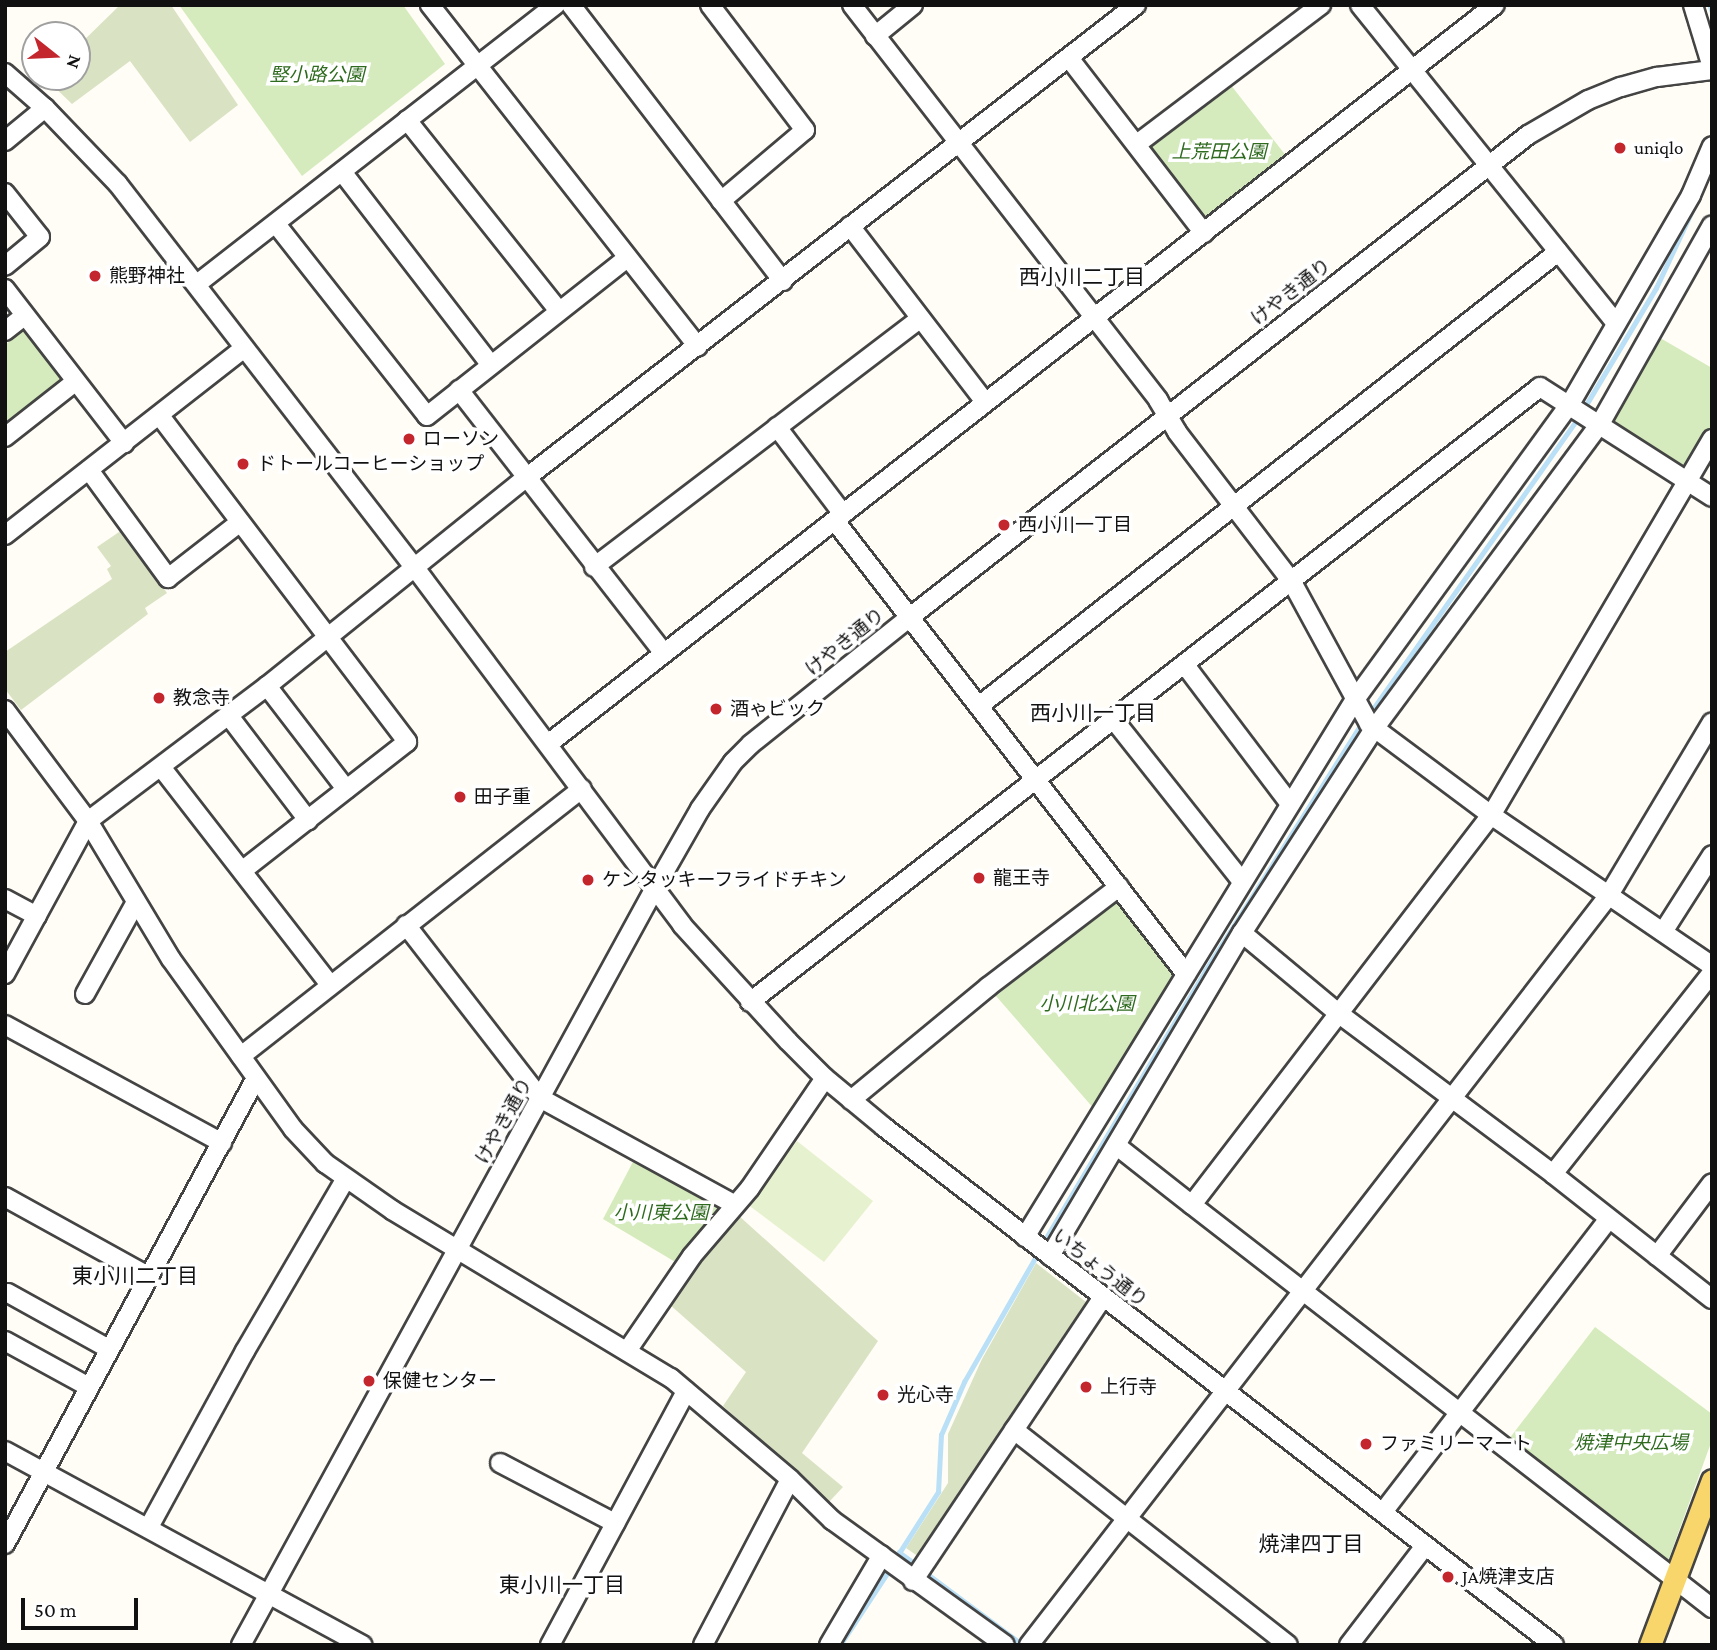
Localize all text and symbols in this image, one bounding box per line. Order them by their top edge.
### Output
north arrow [21,21,91,91]
text: N [63,53,87,71]
park label: 竪小路公園 [270,64,364,86]
place label: uniqlo [1634,137,1683,159]
marker: uniqlo [1612,140,1628,156]
park label: 上荒田公園 [1172,141,1266,163]
street label: けやき通り [1247,254,1335,330]
district label: 西小川二丁目 [1019,264,1145,290]
place label: 熊野神社 [109,265,185,287]
marker: 熊野神社 [87,268,103,284]
place label: ローソン [423,428,499,450]
marker: ローソン [401,431,417,447]
place label: ドトールコーヒーショップ [257,453,485,475]
marker: ドトールコーヒーショップ [235,456,251,472]
place label: 西小川一丁目 [1018,514,1132,536]
marker: 西小川一丁目 [996,517,1012,533]
street label: けやき通り [801,603,889,681]
place label: 教念寺 [173,687,230,709]
marker: 教念寺 [151,690,167,706]
place label: 酒ゃビック [730,698,825,720]
district label: 西小川一丁目 [1030,700,1156,726]
marker: 酒ゃビック [708,701,724,717]
place label: 田子重 [474,786,531,808]
marker: 田子重 [452,789,468,805]
place label: 龍王寺 [993,867,1050,889]
place label: ケンタッキーフライドチキン [602,869,849,891]
marker: 龍王寺 [971,870,987,886]
marker: ケンタッキーフライドチキン [580,872,596,888]
park label: 小川北公園 [1040,993,1134,1015]
street label: けやき通り [471,1074,537,1168]
park label: 小川東公園 [614,1202,708,1224]
street label: いちょう通り [1048,1224,1152,1312]
district label: 東小川二丁目 [72,1263,198,1289]
place label: 保健センター [383,1370,497,1392]
marker: 保健センター [361,1373,377,1389]
place label: 上行寺 [1100,1376,1157,1398]
marker: 上行寺 [1078,1379,1094,1395]
place label: 光心寺 [897,1384,954,1406]
marker: 光心寺 [875,1387,891,1403]
park label: 焼津中央広場 [1574,1432,1688,1454]
place label: ファミリーマート [1380,1433,1532,1455]
marker: ファミリーマート [1358,1436,1374,1452]
district label: 焼津四丁目 [1259,1531,1363,1557]
place label: JA焼津支店 [1462,1566,1554,1588]
marker: JA焼津支店 [1440,1569,1456,1585]
district label: 東小川一丁目 [499,1572,625,1598]
scale bar [24,1584,142,1628]
text: 50 m [34,1598,77,1622]

